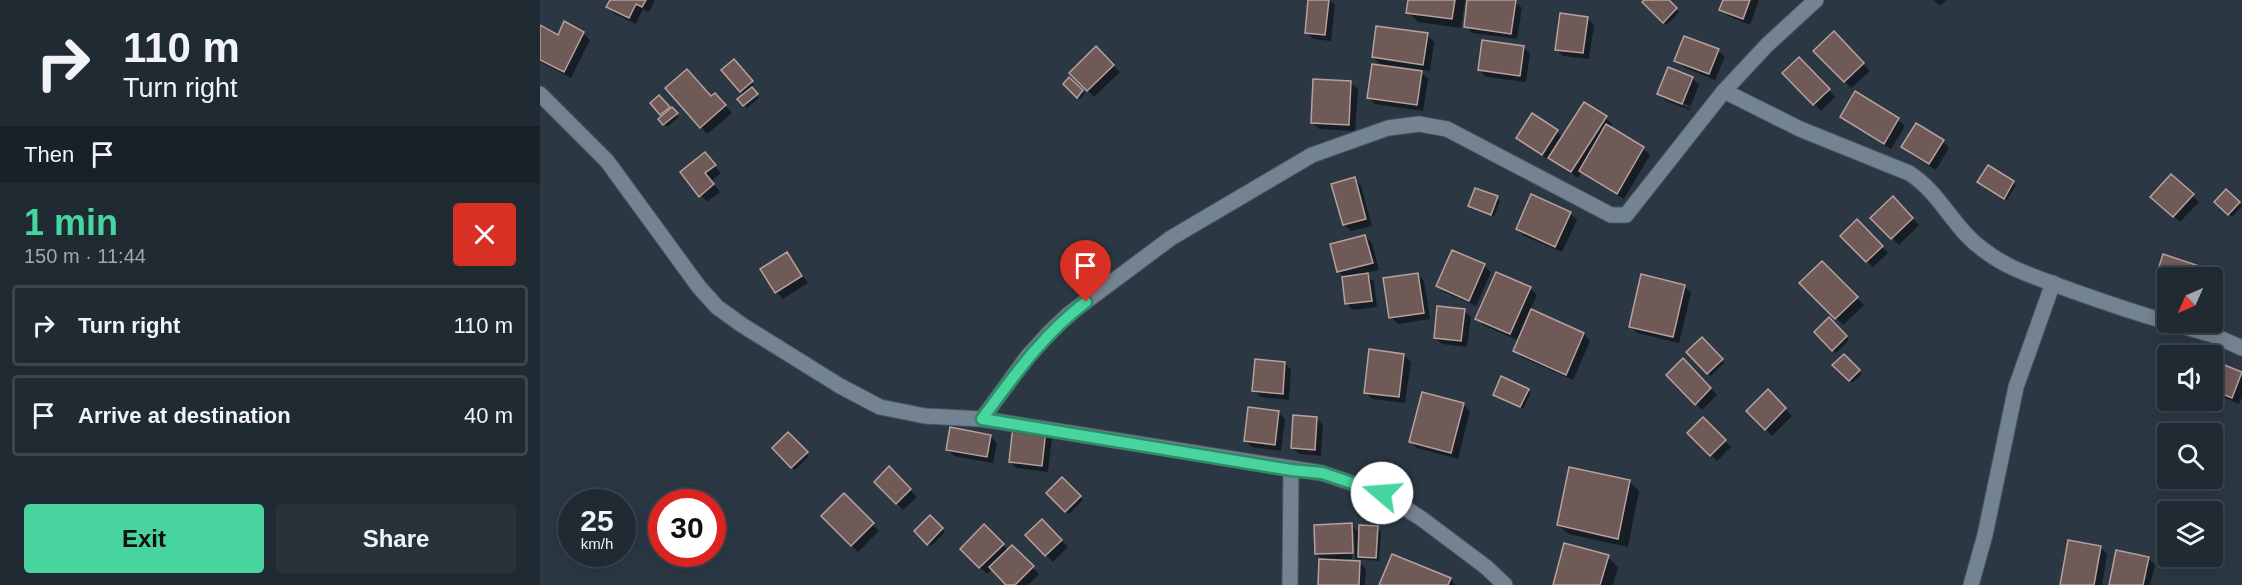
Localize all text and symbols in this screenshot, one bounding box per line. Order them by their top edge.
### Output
icon: right [24,24,102,102]
text: 110 m [123,24,240,71]
text: Turn right [123,73,238,103]
icon: arrive [86,138,119,171]
text: Then [24,142,74,167]
text: 1 min [24,202,118,243]
button: close [453,203,516,266]
pin [1060,240,1111,302]
text: 150 m · 11:44 [24,245,146,267]
icon: arrive [1069,249,1102,282]
north arrow [2157,267,2223,333]
map controls [2157,267,2223,567]
icon: right [27,309,60,342]
text: Turn right [78,313,180,338]
text: 110 m [453,313,513,338]
button: sound [2157,345,2223,411]
icon: arrive [27,399,60,432]
text: Arrive at destination [78,403,291,428]
text: 40 m [464,403,513,428]
button: search [2157,423,2223,489]
position arrow [1350,461,1414,525]
speed limit sign: 30 [648,489,726,567]
button: layers [2157,501,2223,567]
button: Exit [24,504,264,573]
button: Share [276,504,516,573]
text: 25 [580,504,614,537]
text: km/h [581,535,613,552]

